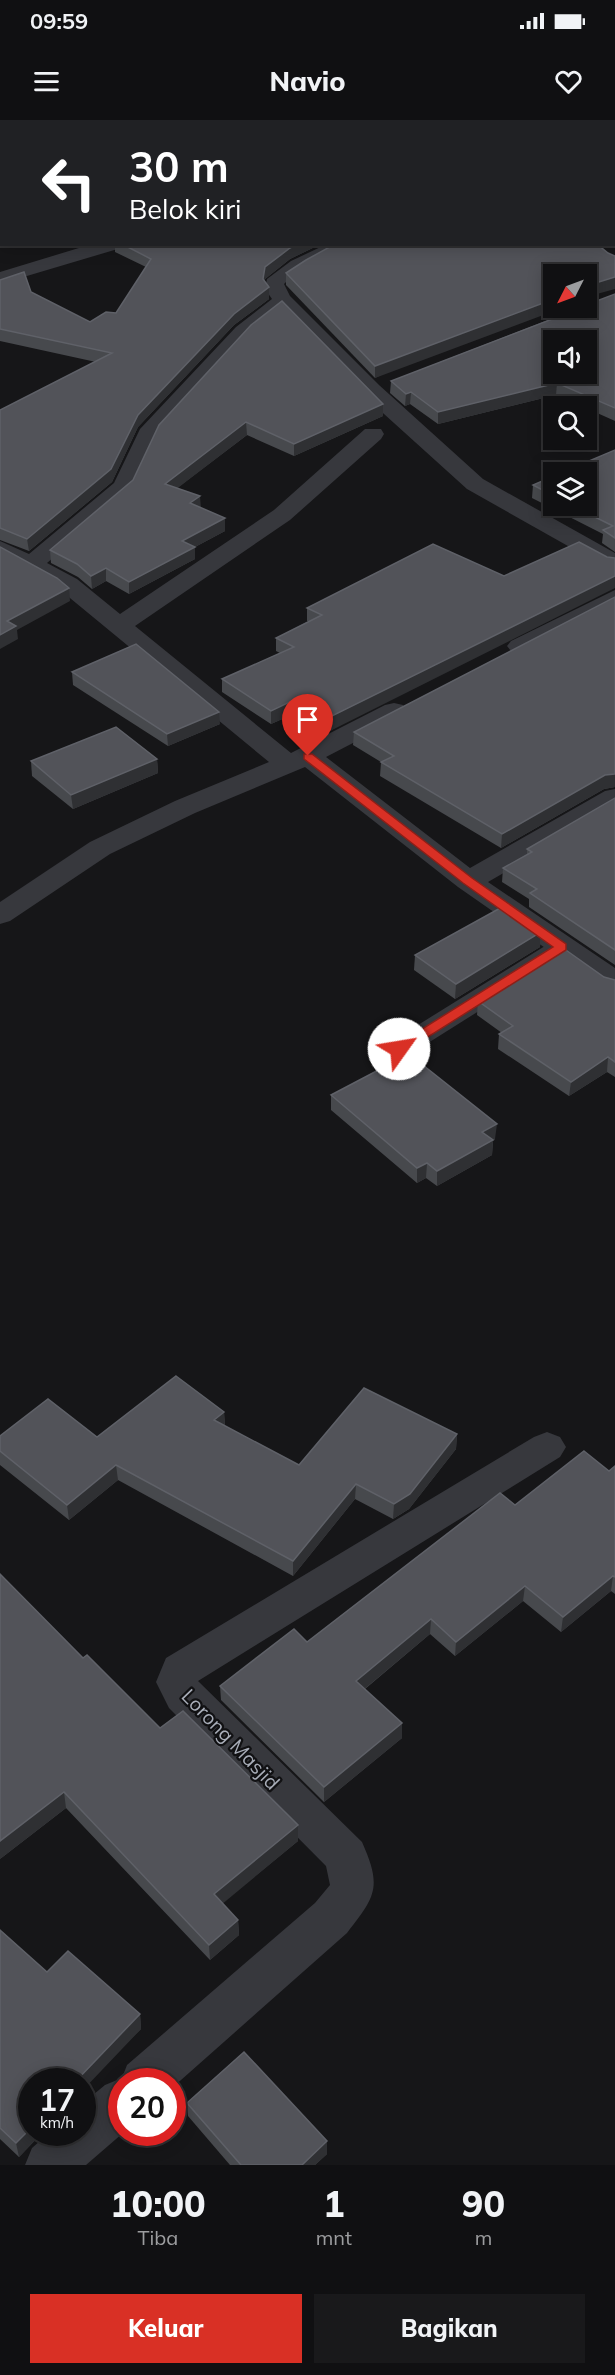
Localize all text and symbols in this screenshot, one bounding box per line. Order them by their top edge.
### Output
text: 09:59 [30,7,88,35]
text: Navio [269,64,346,98]
icon: menu [30,65,63,98]
icon: heart [552,65,585,98]
text: 30 m [129,140,229,193]
icon: left [30,144,108,222]
text: Belok kiri [129,192,241,226]
north arrow [543,264,597,318]
map controls [543,264,597,516]
button: sound [543,330,597,384]
button: search [543,396,597,450]
button: layers [543,462,597,516]
pin [282,694,333,756]
icon: arrive [291,703,324,736]
position arrow [367,1017,431,1081]
street label: Lorong Masjid [177,1683,285,1795]
speed limit sign: 20 [108,2068,186,2146]
text: 17 [39,2081,75,2119]
text: km/h [40,2113,74,2132]
text: 10:00 [110,2181,206,2226]
text: 1 [323,2181,345,2226]
text: 90 [462,2181,505,2226]
text: Tiba [137,2225,178,2250]
text: mnt [316,2225,352,2250]
text: m [475,2225,492,2250]
button: Keluar [30,2294,302,2363]
button: Bagikan [314,2294,585,2363]

